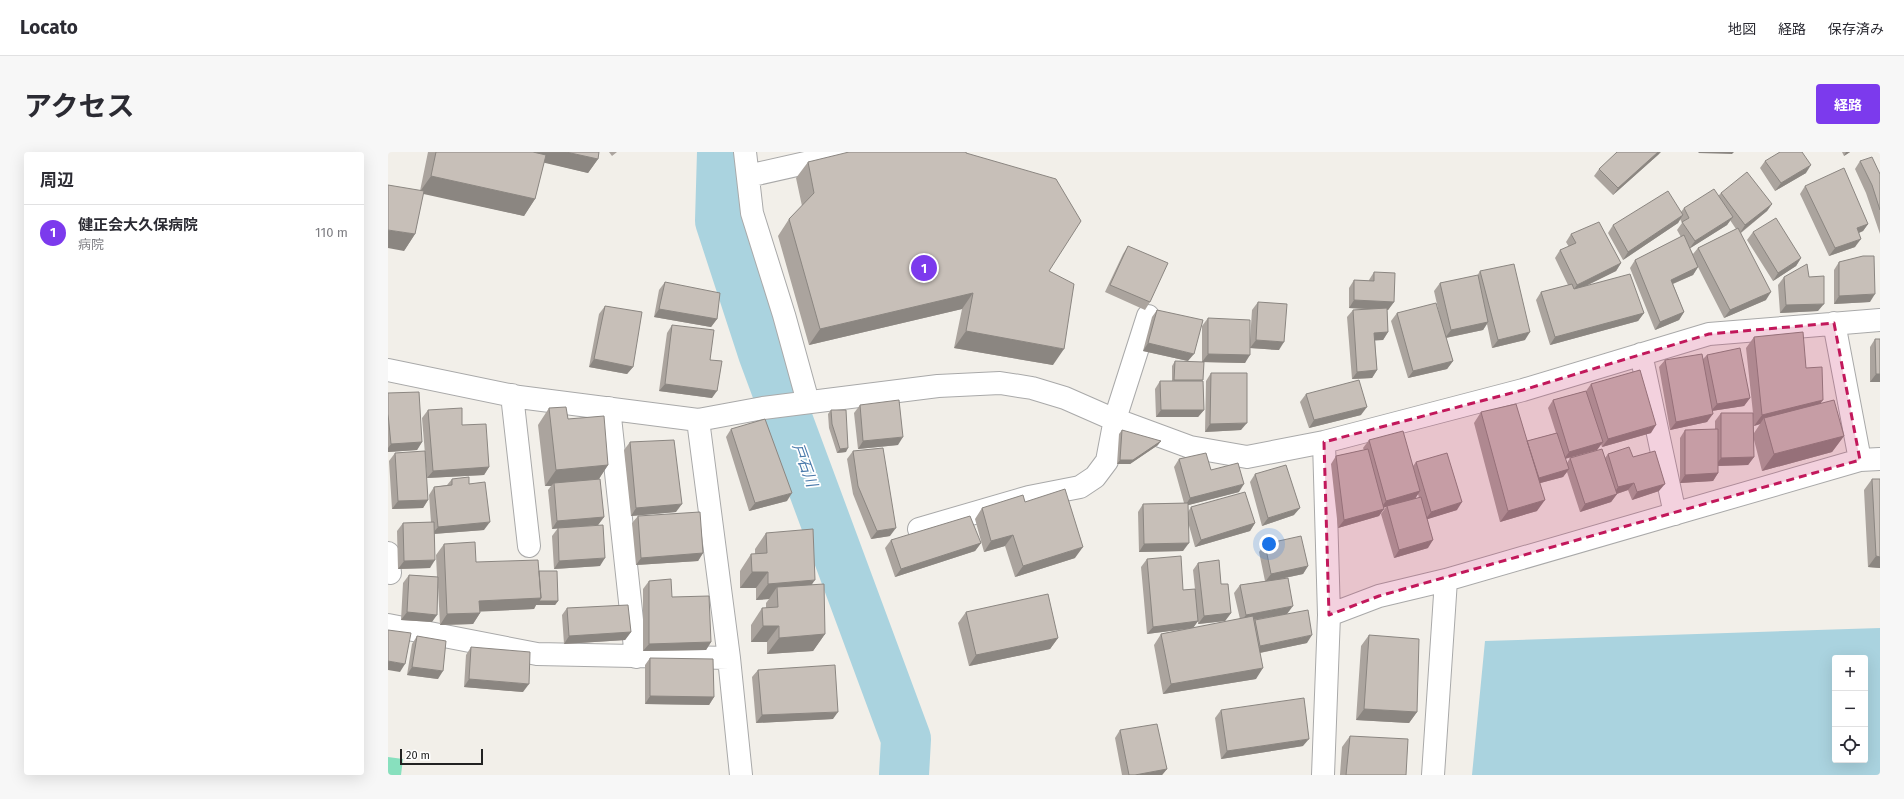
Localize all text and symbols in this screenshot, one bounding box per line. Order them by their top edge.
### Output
text: Locato [20,16,78,39]
text: 地図 [1728,21,1756,38]
text: 経路 [1778,21,1806,38]
text: 保存済み [1828,21,1884,38]
button: 経路 [1816,84,1880,124]
text: アクセス [24,90,135,123]
text: 周辺 [40,170,74,191]
text: 健正会大久保病院 [78,216,198,234]
text: 1 [50,225,56,240]
text: 110 m [315,225,348,240]
text: 病院 [78,237,104,252]
pin: 1 [911,253,937,283]
water label: 戸石川 [789,441,822,491]
your location [1259,534,1279,554]
map controls [1832,655,1868,763]
button: + [1832,655,1868,691]
button: − [1832,691,1868,727]
button: locate [1832,727,1868,763]
scale bar [400,747,483,766]
text: 20 m [406,749,430,762]

